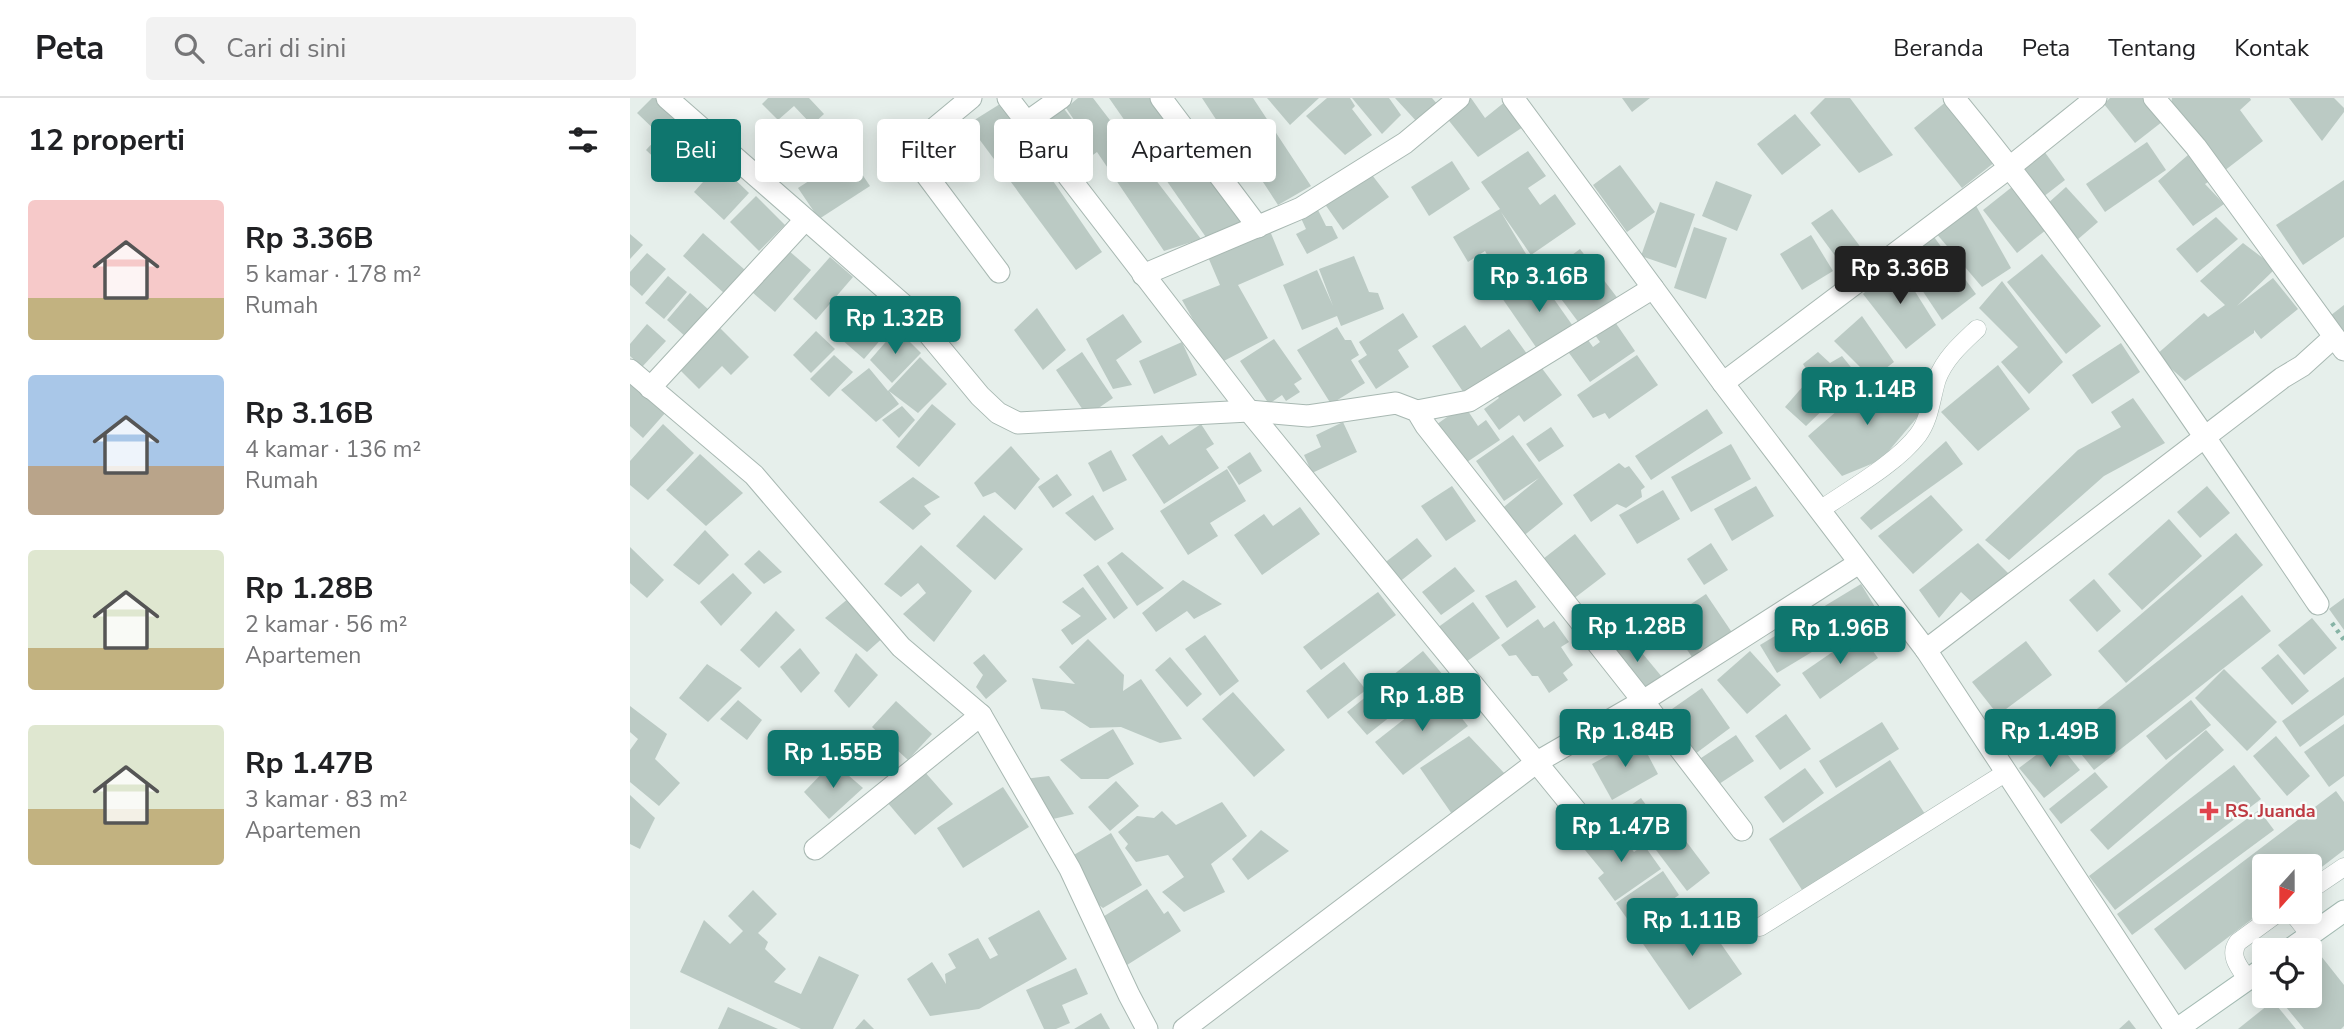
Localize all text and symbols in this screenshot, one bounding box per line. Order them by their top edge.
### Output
search box [146,17,636,80]
text: Peta [35,26,104,71]
icon: search [170,29,208,67]
text: Cari di sini [226,31,346,66]
text: Beranda [1893,32,1984,64]
text: Peta [2022,32,2070,64]
text: Tentang [2108,32,2196,64]
text: Kontak [2234,32,2309,64]
chip: Beli [651,119,741,182]
chip: Sewa [755,119,863,182]
chip: Filter [877,119,980,182]
chip: Baru [994,119,1093,182]
chip: Apartemen [1107,119,1276,182]
text: 12 properti [28,120,185,161]
icon: filters [564,121,602,159]
text: Rp 3.36B [245,218,374,259]
icon: home [84,228,168,312]
pin: Rp 3.36B [1828,246,1972,306]
text: Rp 3.36B [1851,253,1949,284]
pin: Rp 3.16B [1467,254,1611,314]
text: 5 kamar · 178 m² [245,259,421,290]
text: Rp 3.16B [1490,261,1588,292]
text: Rumah [245,290,318,321]
pin: Rp 1.32B [823,296,967,356]
text: Rp 1.32B [846,303,944,334]
pin: Rp 1.14B [1795,368,1939,427]
text: Rp 1.14B [1818,374,1916,405]
text: Rp 3.16B [245,393,374,434]
icon: home [84,403,168,487]
text: 4 kamar · 136 m² [245,434,421,465]
text: Rumah [245,465,318,496]
text: Rp 1.28B [245,568,374,609]
icon: home [84,578,168,662]
pin: Rp 1.28B [1565,604,1709,664]
pin: Rp 1.96B [1768,606,1912,666]
text: 2 kamar · 56 m² [245,609,407,640]
text: Rp 1.28B [1588,611,1686,642]
text: Rp 1.96B [1791,613,1889,644]
text: Apartemen [245,640,361,671]
pin: Rp 1.8B [1357,674,1487,733]
text: Rp 1.8B [1380,680,1464,711]
pin: Rp 1.84B [1553,710,1697,769]
pin: Rp 1.49B [1978,710,2122,769]
text: Rp 1.84B [1576,716,1674,747]
text: Rp 1.49B [2001,716,2099,747]
pin: Rp 1.55B [761,730,905,790]
text: Rp 1.55B [784,737,882,768]
text: Rp 1.47B [245,743,374,784]
icon: home [84,753,168,837]
text: 3 kamar · 83 m² [245,784,407,815]
place label: RS. Juanda [2225,799,2316,823]
marker: RS. Juanda [2199,801,2219,821]
pin: Rp 1.47B [1549,804,1693,864]
text: Rp 1.47B [1572,811,1670,842]
text: Apartemen [245,815,361,846]
north arrow [2252,854,2322,924]
map controls [2252,854,2322,1008]
pin: Rp 1.11B [1620,898,1764,958]
text: Rp 1.11B [1643,905,1741,936]
button: locate [2252,938,2322,1008]

